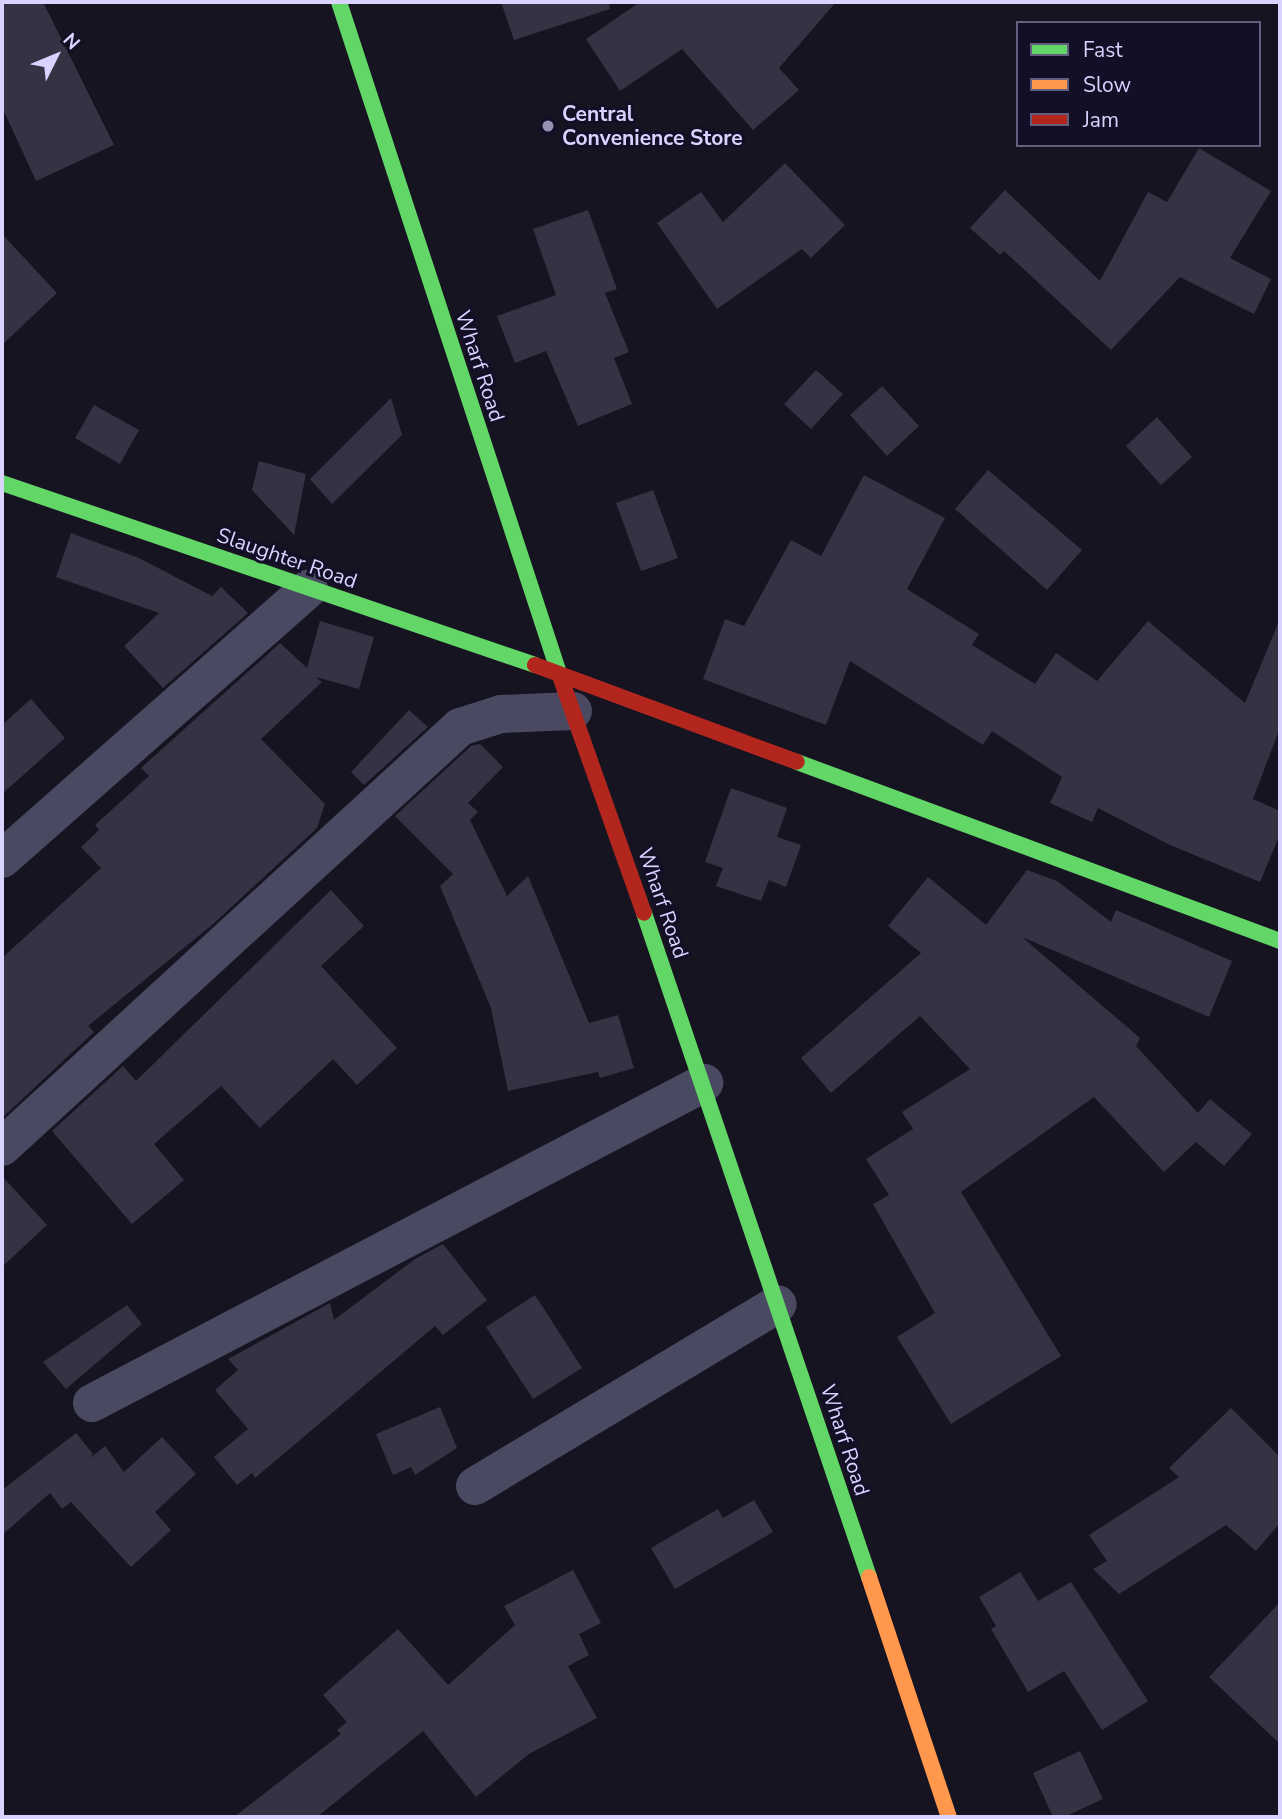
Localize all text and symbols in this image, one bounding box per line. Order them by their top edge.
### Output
north arrow [21,21,91,91]
legend [1016,21,1261,147]
text: N [57,28,86,56]
text: Fast [1083,36,1123,64]
text: Slow [1083,71,1131,99]
place label: Central Convenience Store [562,101,743,151]
text: Jam [1083,106,1119,134]
marker: Central Convenience Store [540,118,556,134]
street label: Wharf Road [450,307,510,425]
street label: Slaughter Road [214,522,360,594]
street label: Wharf Road [632,844,694,962]
street label: Wharf Road [815,1381,875,1499]

